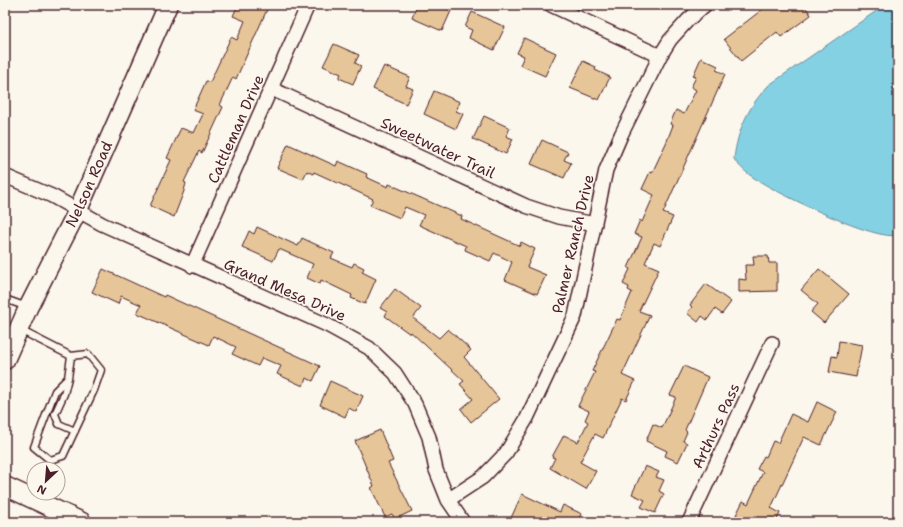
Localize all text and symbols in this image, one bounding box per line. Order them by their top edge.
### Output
street label: Cattleman Drive [203,72,269,186]
street label: Sweetwater Trail [377,113,499,184]
street label: Nelson Road [61,137,117,231]
street label: Palmer Ranch Drive [547,173,599,315]
street label: Grand Mesa Drive [221,254,349,326]
street label: Arthurs Pass [687,380,745,472]
north arrow [26,461,66,501]
text: N [34,481,49,498]

